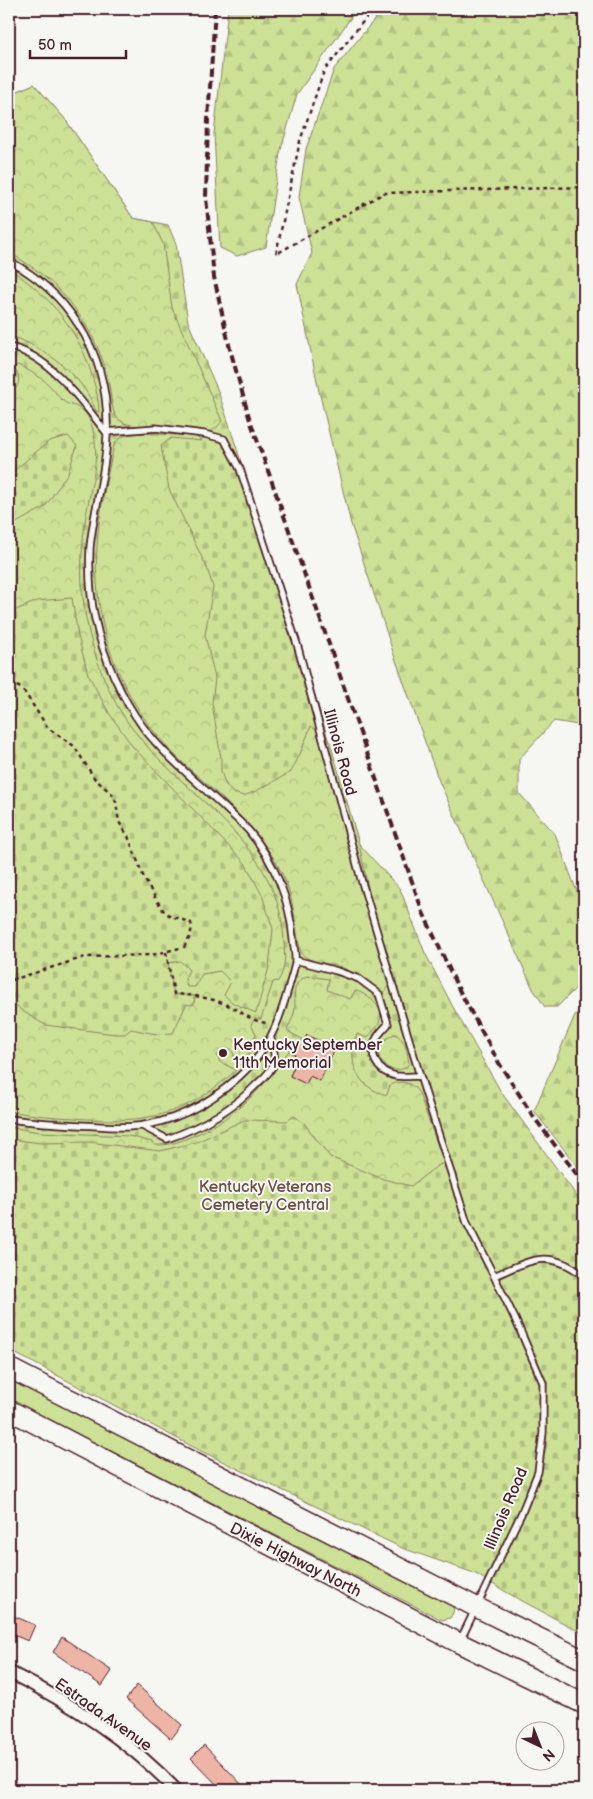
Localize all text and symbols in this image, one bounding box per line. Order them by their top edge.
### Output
scale bar [30,28,126,60]
text: 50 m [38,36,72,55]
street label: Illinois Road [319,707,360,798]
place label: Kentucky September 11th Memorial [233,1036,382,1073]
marker: Kentucky September 11th Memorial [217,1047,229,1059]
park label: Kentucky Veterans Cemetery Central [199,1178,331,1215]
street label: lllinois Road [481,1465,532,1552]
street label: Dixie Highway North [226,1519,364,1602]
street label: Estrada Avenue [51,1675,156,1756]
north arrow [516,1722,566,1772]
text: N [539,1745,558,1765]

